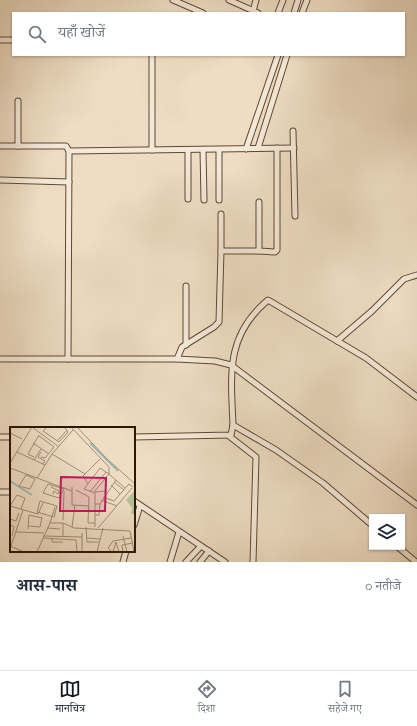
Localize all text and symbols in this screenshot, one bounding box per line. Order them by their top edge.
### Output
search box [12,12,405,56]
icon: search [26,23,48,45]
text: यहाँ खोजें [58,23,105,41]
inset map [10,427,135,552]
map controls [369,514,405,550]
button: layers [369,514,405,550]
text: आस-पास [16,575,77,596]
text: 0 नतीजे [365,578,401,594]
tab: मानचित्र [55,678,85,719]
tab: दिशा [196,678,218,719]
tab: सहेजे गए [328,678,362,719]

